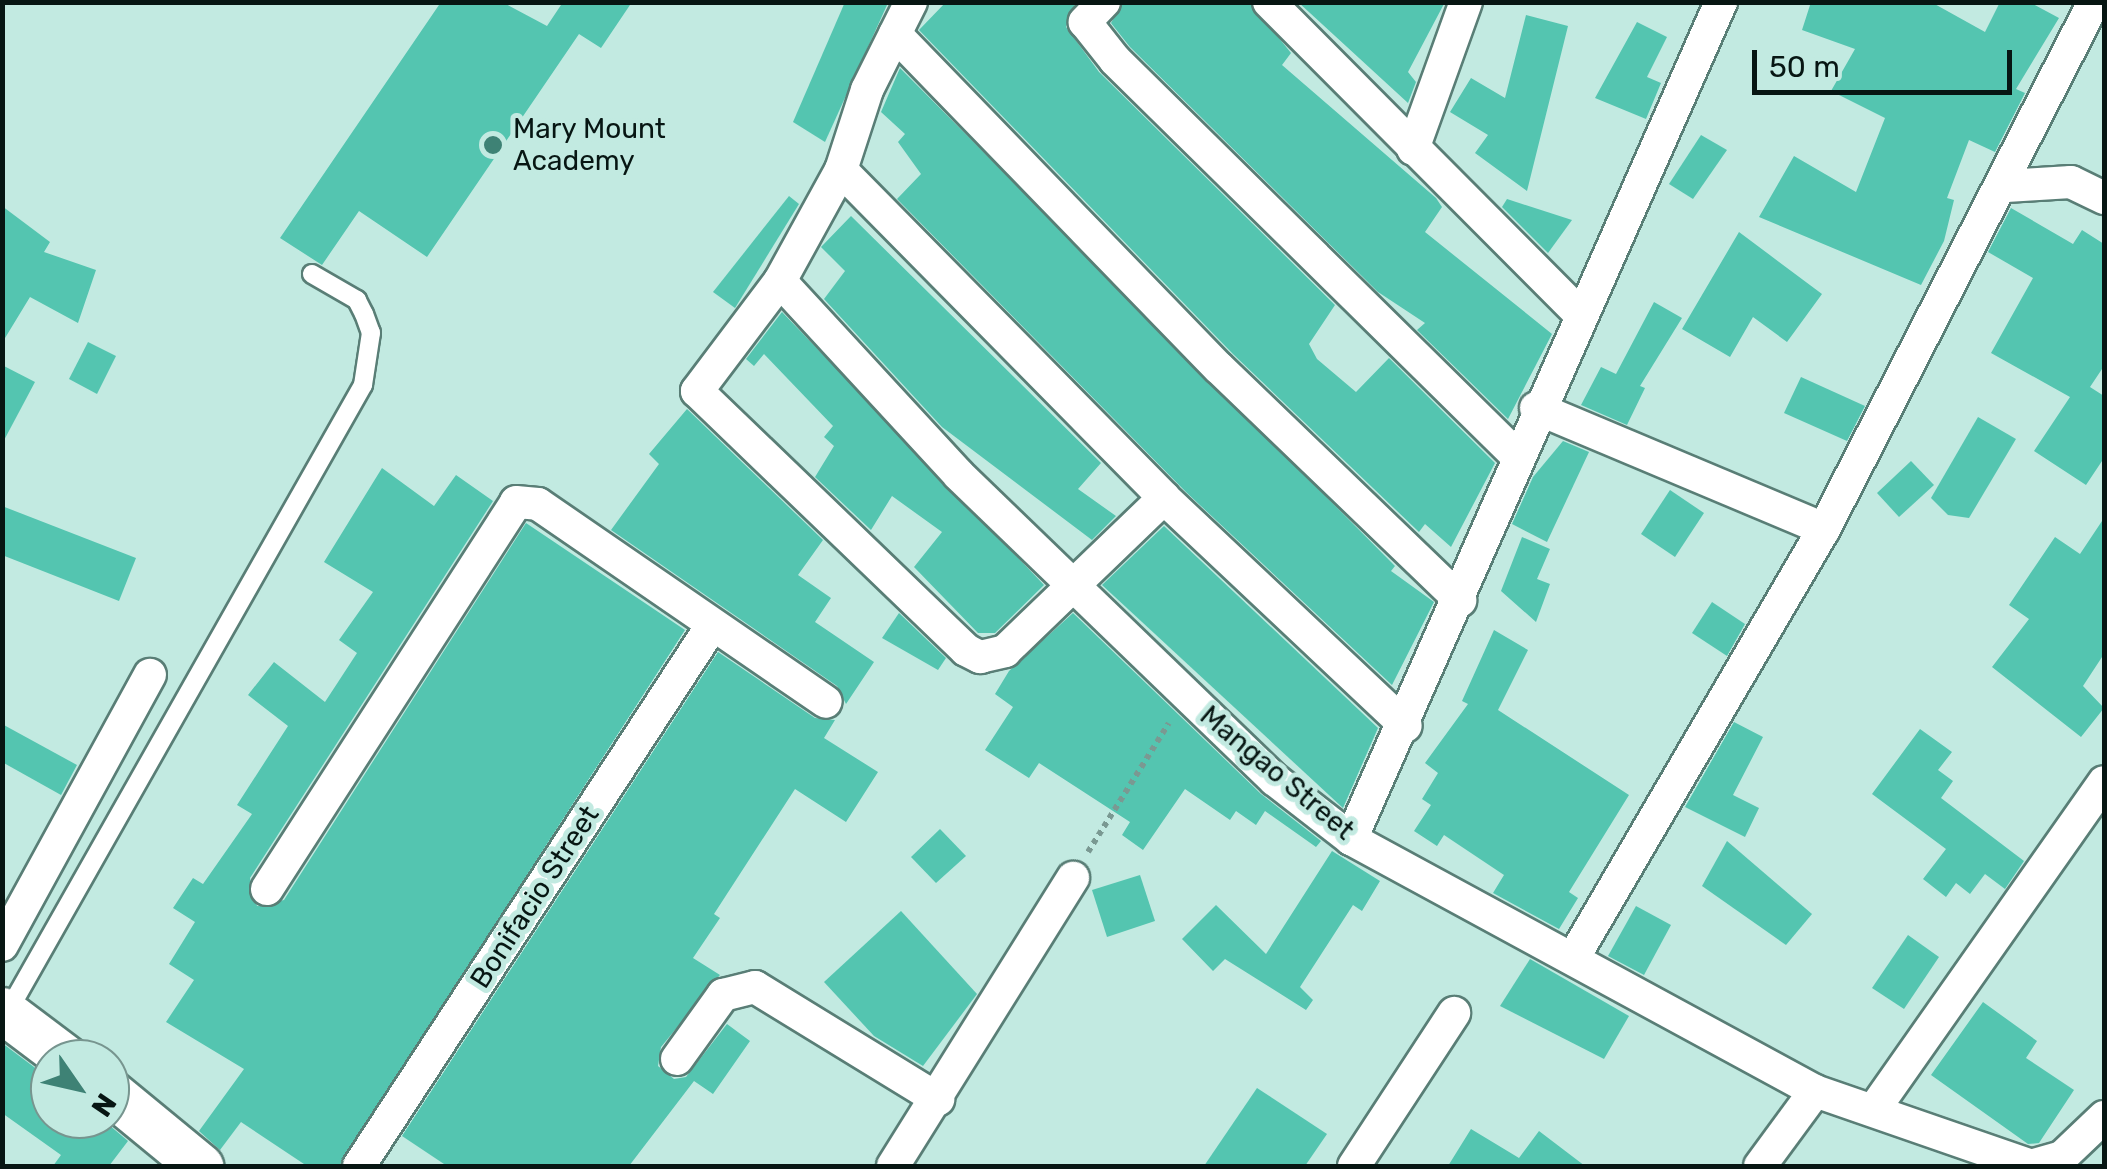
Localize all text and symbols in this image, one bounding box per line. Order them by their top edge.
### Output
scale bar [1757,30,2017,92]
text: 50 m [1769,49,1840,85]
place label: Mary Mount Academy [513,112,667,178]
marker: Mary Mount Academy [482,134,504,156]
street label: Mangao Street [1193,699,1361,847]
street label: Bonifacio Street [464,800,606,994]
north arrow [30,1039,130,1139]
text: N [84,1087,123,1123]

